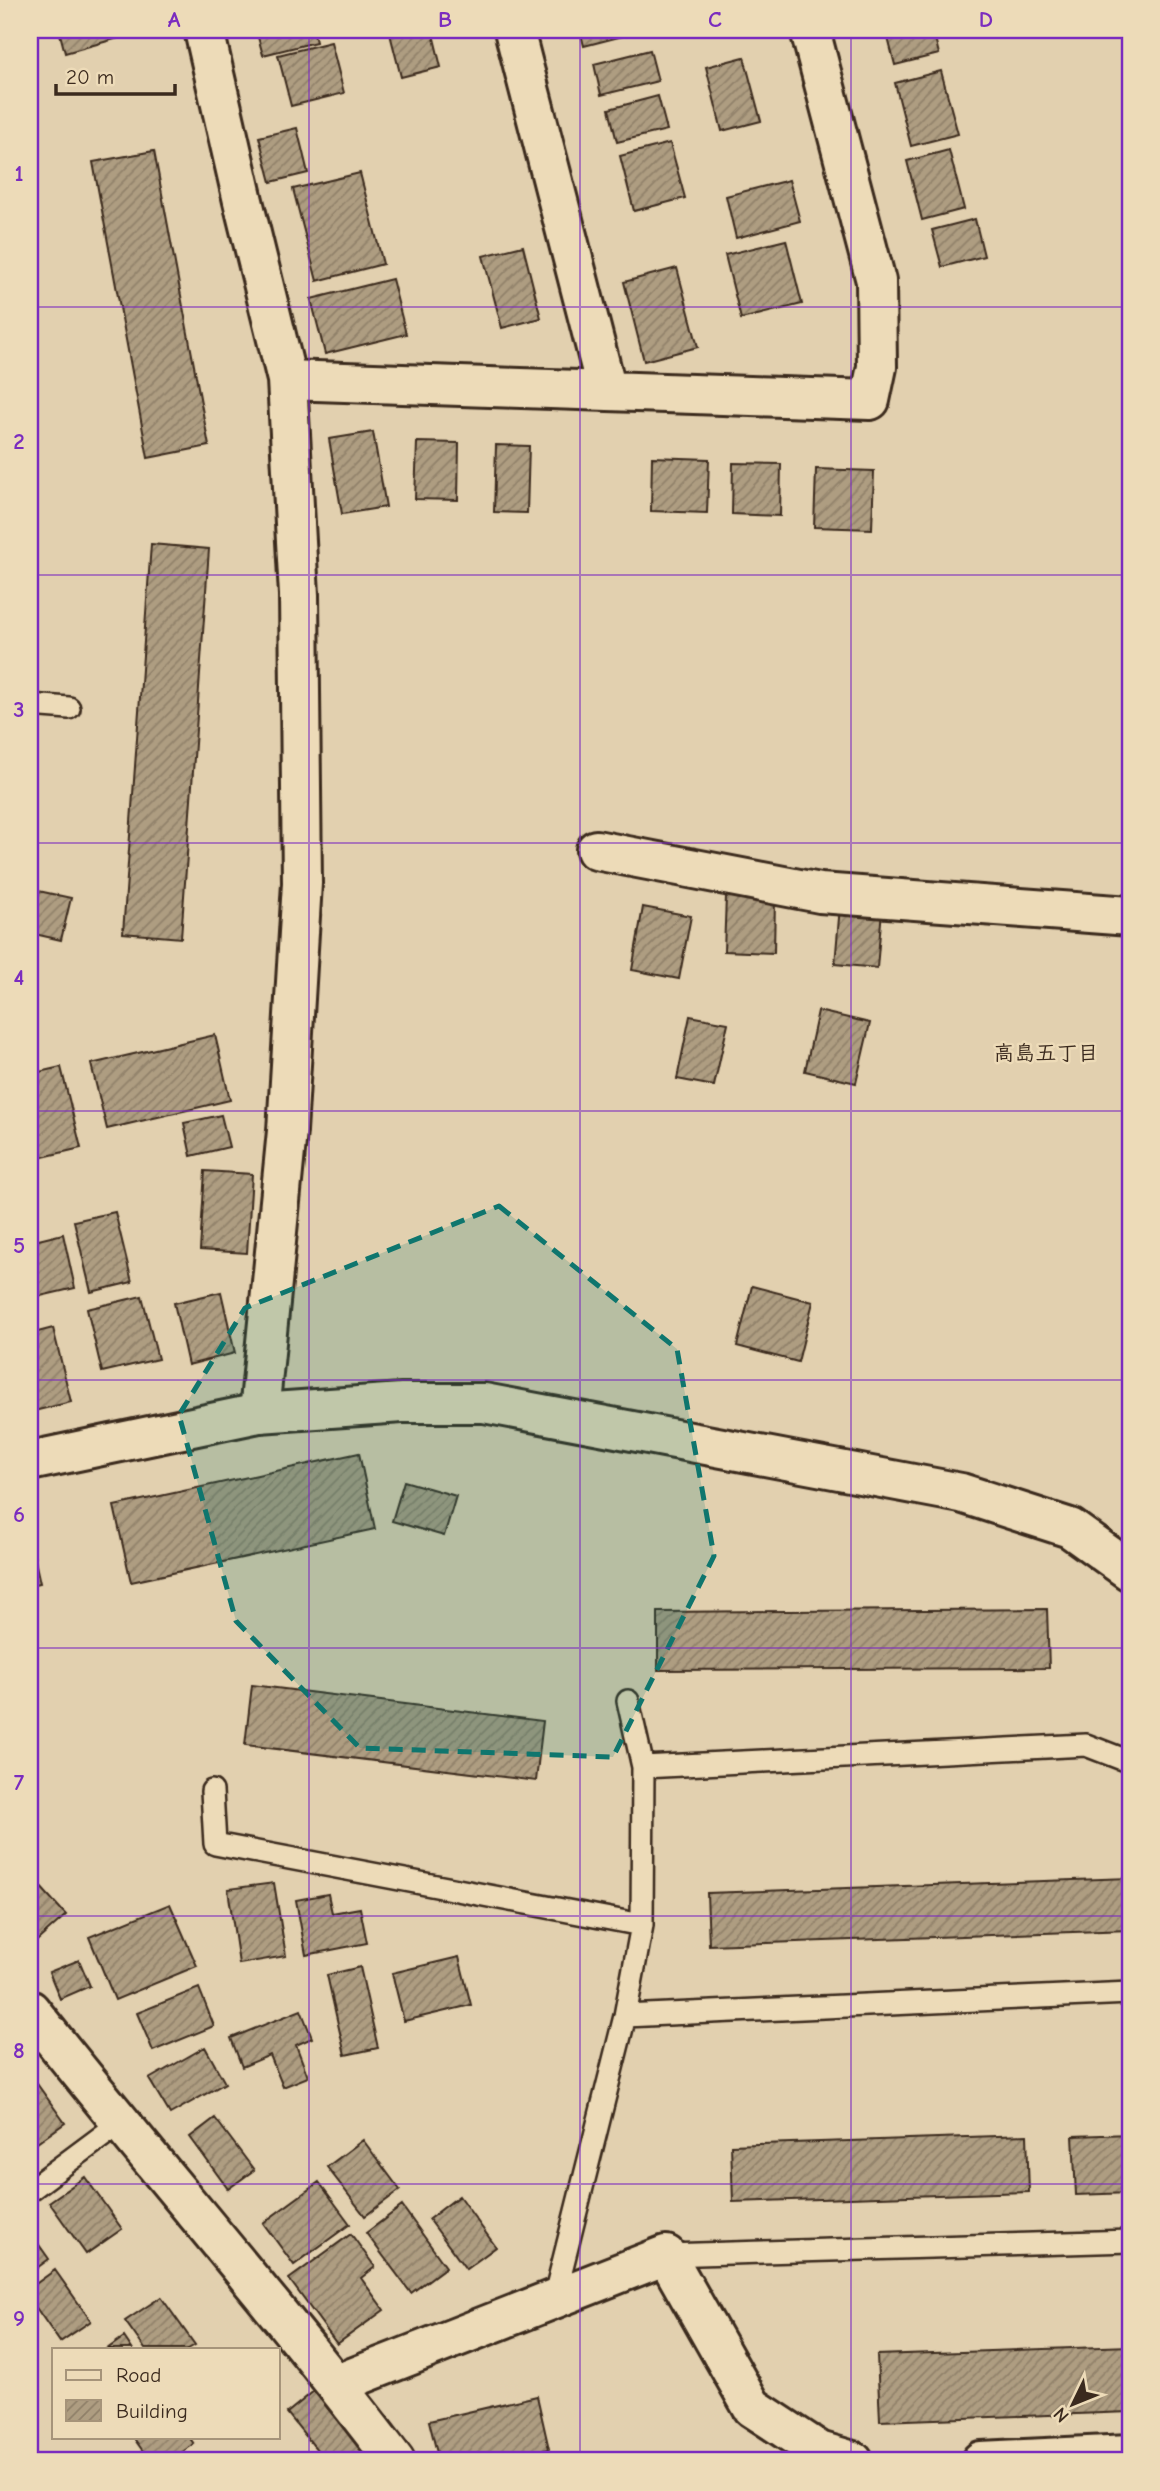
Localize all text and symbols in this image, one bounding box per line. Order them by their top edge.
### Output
text: A [168,6,181,33]
text: B [438,6,452,33]
text: C [708,6,722,33]
text: D [979,6,993,33]
scale bar [56,52,175,96]
text: 20 m [66,65,114,89]
text: 1 [14,160,24,187]
text: 2 [13,428,25,455]
text: 3 [13,696,25,723]
text: 4 [14,964,25,991]
district label: 高島五丁目 [994,1041,1099,1065]
text: 5 [13,1232,25,1259]
text: 6 [13,1501,25,1528]
text: 7 [14,1769,25,1796]
text: 8 [13,2037,25,2064]
text: 9 [13,2305,25,2332]
legend [52,2348,280,2438]
text: Road [116,2363,161,2387]
north arrow [1038,2368,1108,2438]
text: Building [116,2399,188,2423]
text: N [1049,2403,1074,2427]

